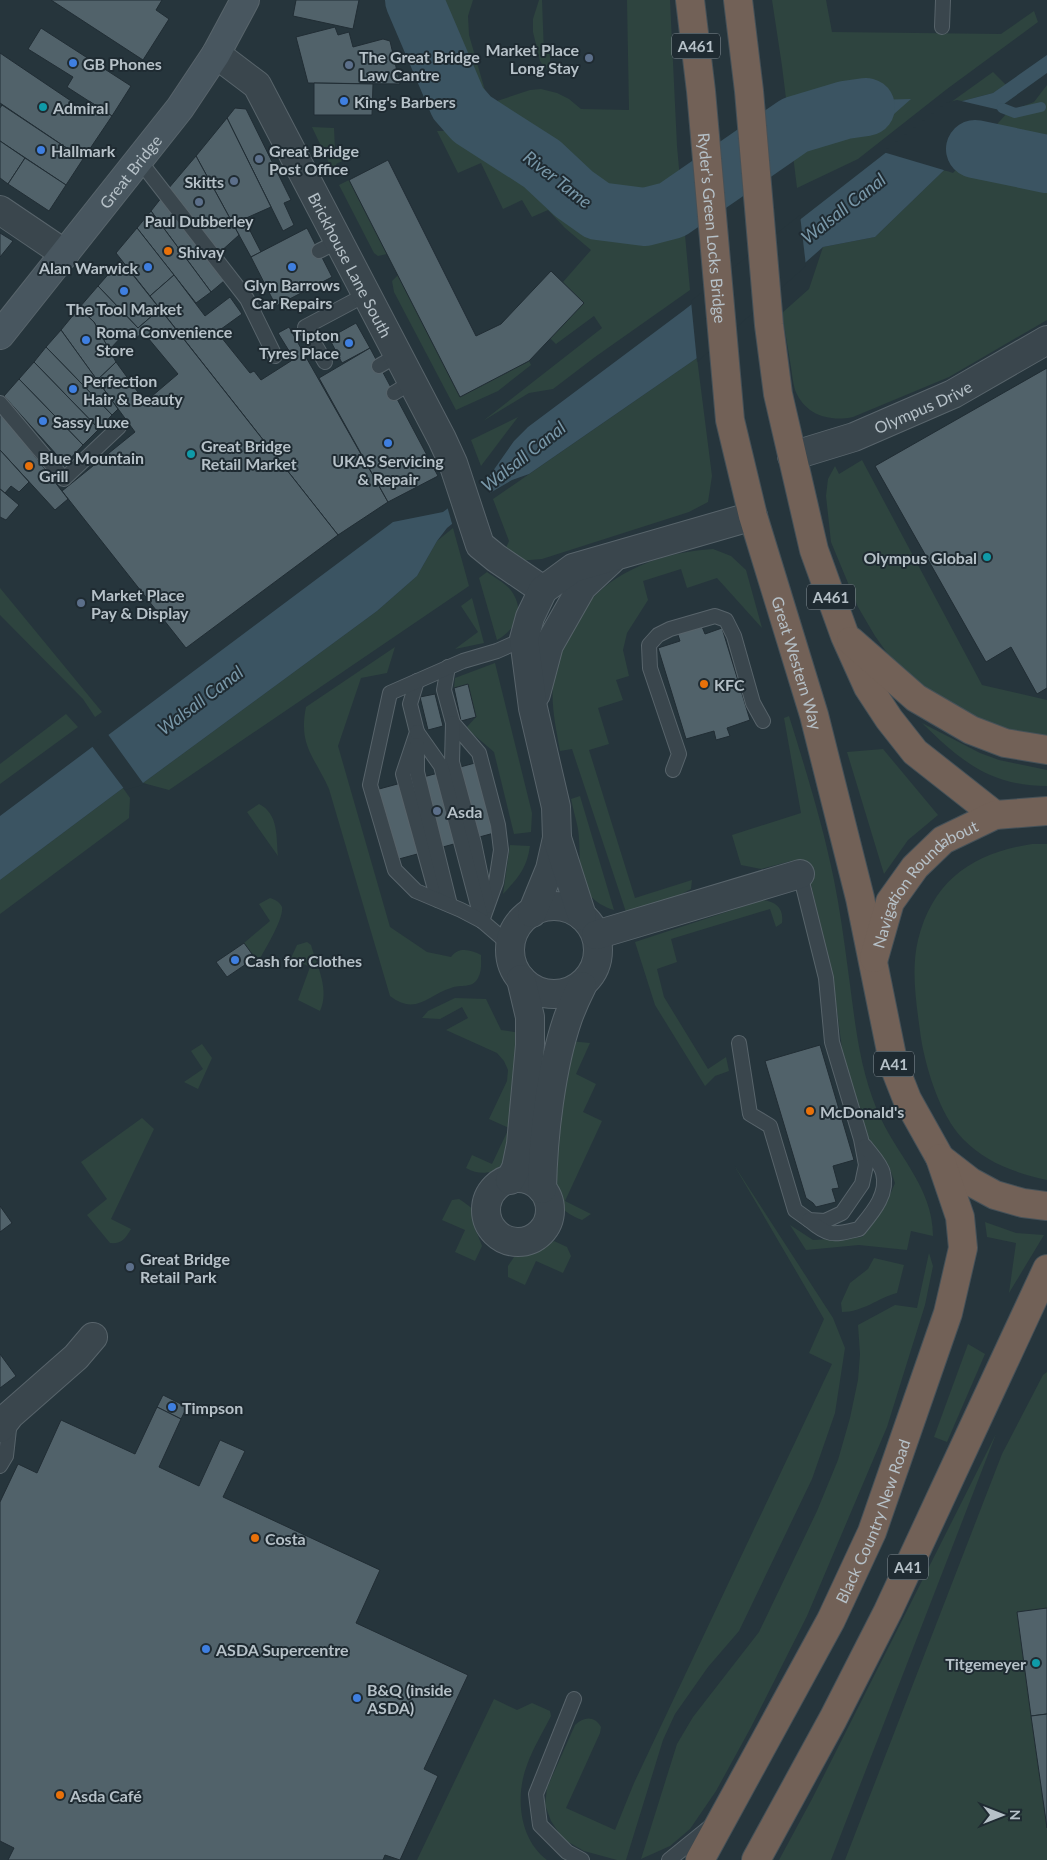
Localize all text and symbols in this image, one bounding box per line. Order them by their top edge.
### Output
road number: A461 [672,34,720,58]
place label: Market Place Long Stay [485,40,580,77]
place label: The Great Bridge Law Cantre [359,47,480,84]
marker: Market Place Long Stay [583,52,595,64]
place label: GB Phones [83,54,162,73]
marker: GB Phones [67,57,79,69]
marker: The Great Bridge Law Cantre [343,59,355,71]
place label: King's Barbers [354,92,456,111]
marker: King's Barbers [338,95,350,107]
place label: Admiral [52,98,108,117]
marker: Admiral [37,101,49,113]
street label: Great Bridge [95,131,165,212]
street label: Ryder's Green Locks Bridge [695,132,731,324]
place label: Hallmark [51,141,116,160]
place label: Great Bridge Post Office [269,141,359,178]
marker: Hallmark [35,144,47,156]
water label: River Tame [519,145,597,213]
marker: Great Bridge Post Office [253,153,265,165]
water label: Walsall Canal [796,168,890,248]
place label: Skitts [184,172,224,191]
marker: Skitts [228,175,240,187]
street label: Brickhouse Lane South [305,189,397,340]
marker: Paul Dubberley [193,196,205,208]
place label: Paul Dubberley [144,211,254,230]
place label: Shivay [178,242,225,261]
marker: Shivay [162,245,174,257]
place label: Alan Warwick [38,258,138,277]
marker: Alan Warwick [142,261,154,273]
marker: Glyn Barrows Car Repairs [286,261,298,273]
place label: Glyn Barrows Car Repairs [244,275,340,312]
marker: The Tool Market [118,285,130,297]
place label: The Tool Market [66,299,182,318]
place label: Roma Convenience Store [96,322,233,359]
place label: Tipton Tyres Place [259,325,339,362]
marker: Roma Convenience Store [80,334,92,346]
marker: Tipton Tyres Place [343,337,355,349]
place label: Perfection Hair & Beauty [83,371,183,408]
street label: Olympus Drive [871,376,975,437]
marker: Perfection Hair & Beauty [67,383,79,395]
place label: Sassy Luxe [53,412,130,431]
marker: Sassy Luxe [37,415,49,427]
water label: Walsall Canal [476,416,570,496]
place label: Great Bridge Retail Market [201,436,297,473]
marker: UKAS Servicing & Repair [382,437,394,449]
place label: Blue Mountain Grill [39,448,144,485]
marker: Great Bridge Retail Market [185,448,197,460]
place label: UKAS Servicing & Repair [332,451,444,488]
marker: Blue Mountain Grill [23,460,35,472]
place label: Olympus Global [863,548,977,567]
marker: Olympus Global [981,551,993,563]
road number: A461 [807,584,855,610]
place label: Market Place Pay & Display [91,585,189,622]
street label: Great Western Way [769,594,827,732]
marker: Market Place Pay & Display [75,597,87,609]
water label: Walsall Canal [153,661,247,739]
place label: KFC [714,675,745,694]
marker: KFC [698,678,710,690]
place label: Asda [446,802,482,821]
marker: Asda [431,805,443,817]
street label: Navigation Roundabout [868,815,981,950]
place label: Cash for Clothes [245,951,362,970]
marker: Cash for Clothes [229,954,241,966]
road number: A41 [874,1052,914,1076]
place label: McDonald's [820,1102,904,1121]
marker: McDonald's [804,1105,816,1117]
place label: Great Bridge Retail Park [140,1249,230,1286]
marker: Great Bridge Retail Park [124,1261,136,1273]
place label: Timpson [182,1398,243,1417]
marker: Timpson [166,1401,178,1413]
street label: Black Country New Road [831,1436,913,1606]
place label: Costa [265,1529,306,1548]
marker: Costa [249,1532,261,1544]
road number: A41 [888,1554,928,1580]
place label: ASDA Supercentre [215,1640,349,1659]
marker: ASDA Supercentre [200,1643,212,1655]
place label: Titgemeyer [945,1654,1026,1673]
marker: Titgemeyer [1030,1657,1042,1669]
place label: B&Q (inside ASDA) [366,1680,453,1717]
marker: B&Q (inside ASDA) [351,1692,363,1704]
place label: Asda Café [69,1786,142,1805]
marker: Asda Café [54,1789,66,1801]
north arrow [977,1790,1027,1840]
text: N [1007,1810,1024,1820]

